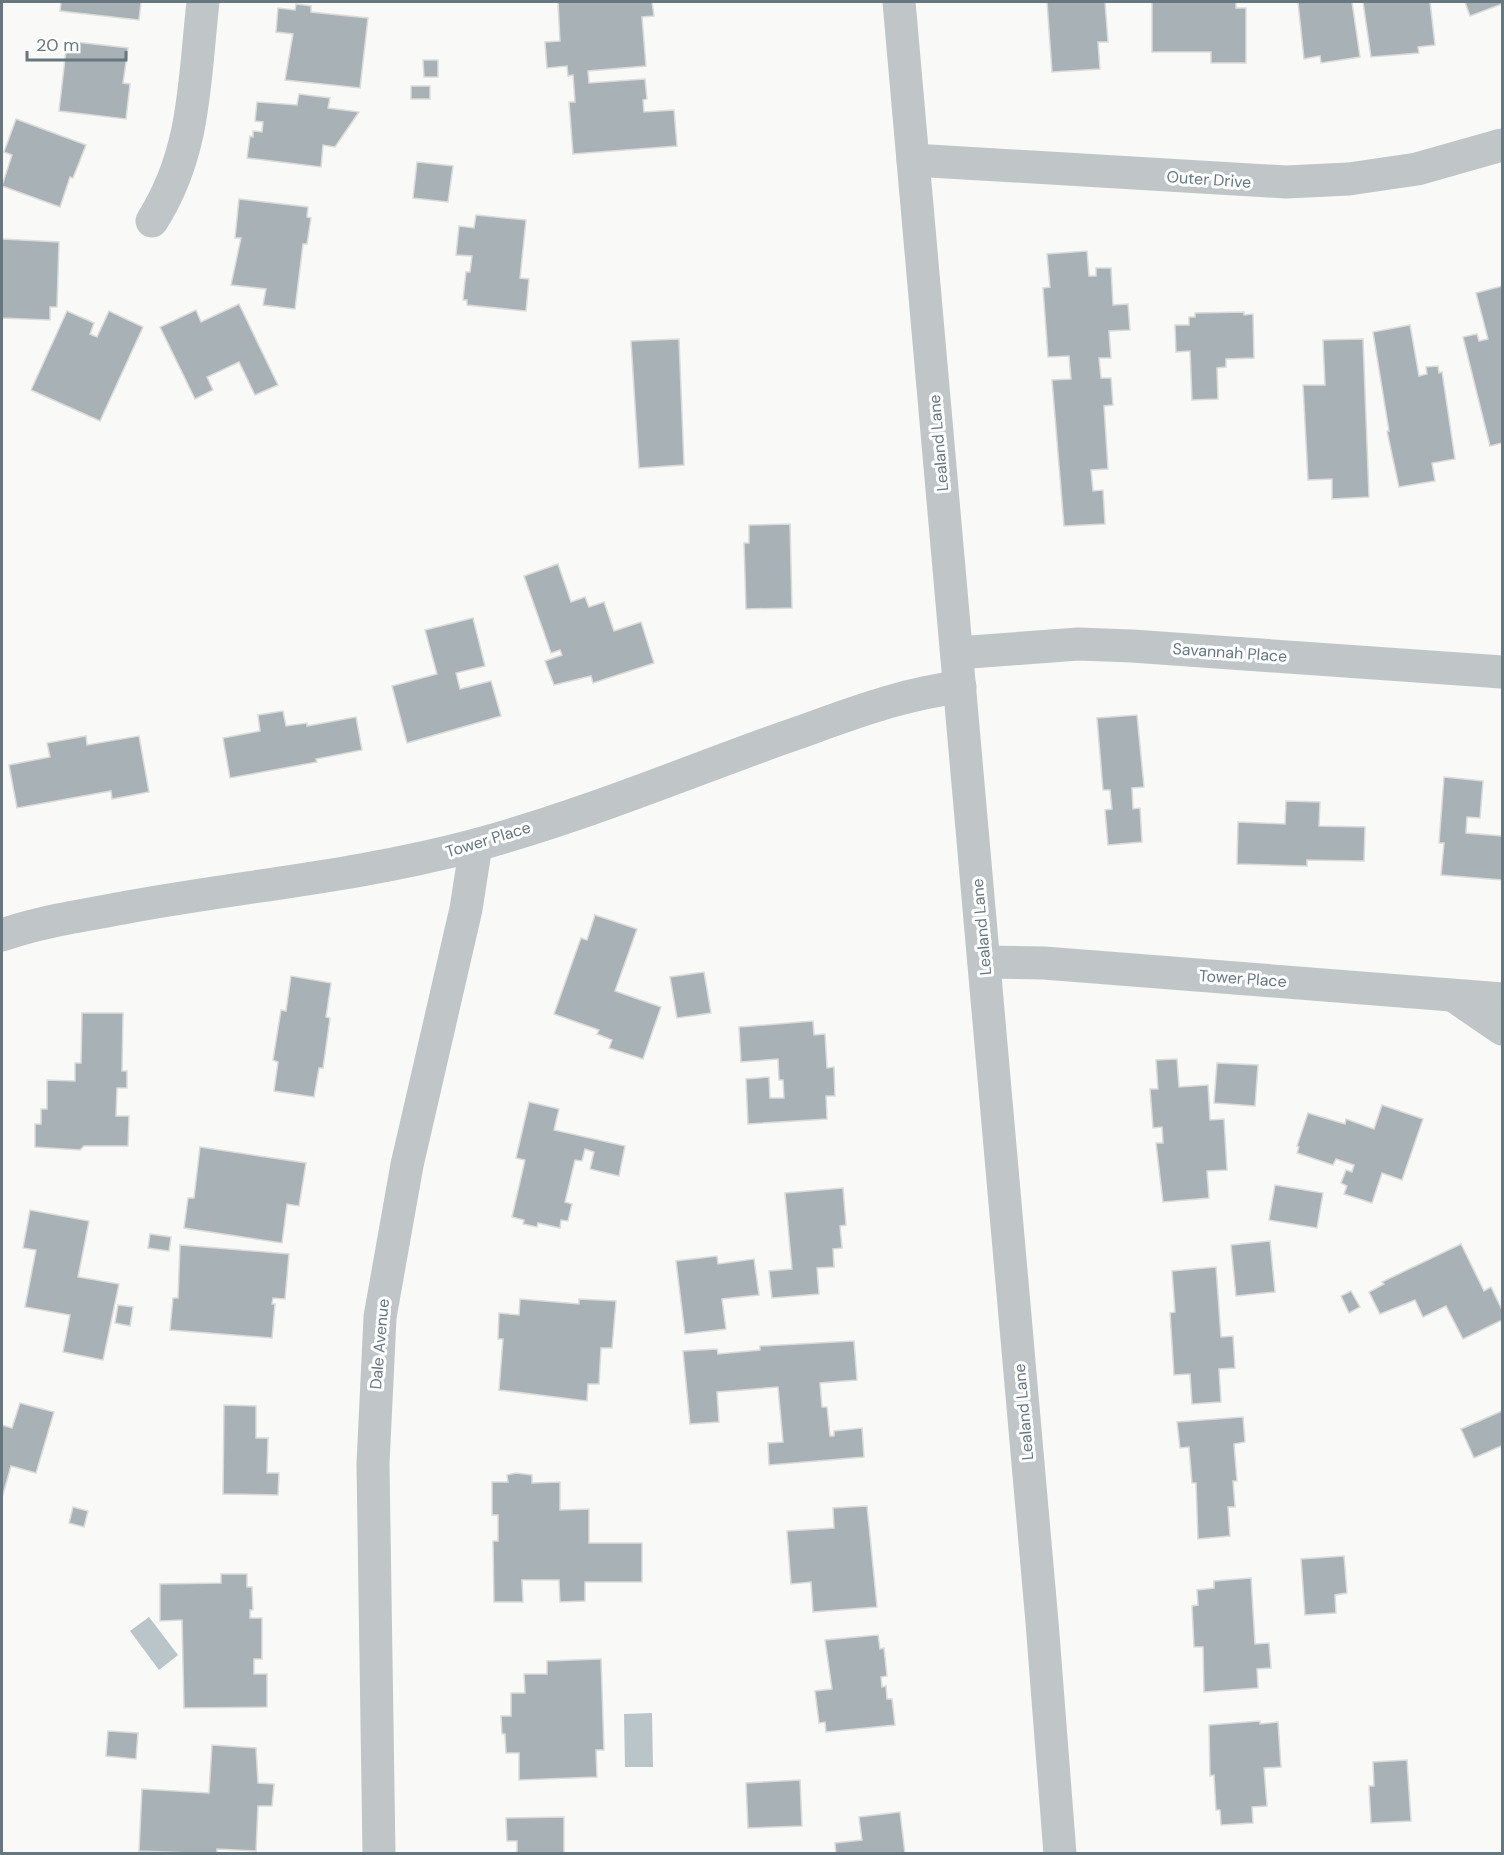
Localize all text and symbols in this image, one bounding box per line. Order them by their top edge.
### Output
scale bar [27,24,126,62]
text: 20 m [36,33,79,57]
street label: Outer Drive [1166,166,1252,193]
street label: Lealand Lane [924,394,953,492]
street label: Savannah Place [1172,638,1288,667]
street label: Tower Place [443,817,533,862]
street label: Lealand Lane [967,878,996,976]
street label: Tower Place [1198,965,1287,992]
street label: Dale Avenue [365,1298,394,1390]
street label: Lealand Lane [1009,1363,1038,1461]

